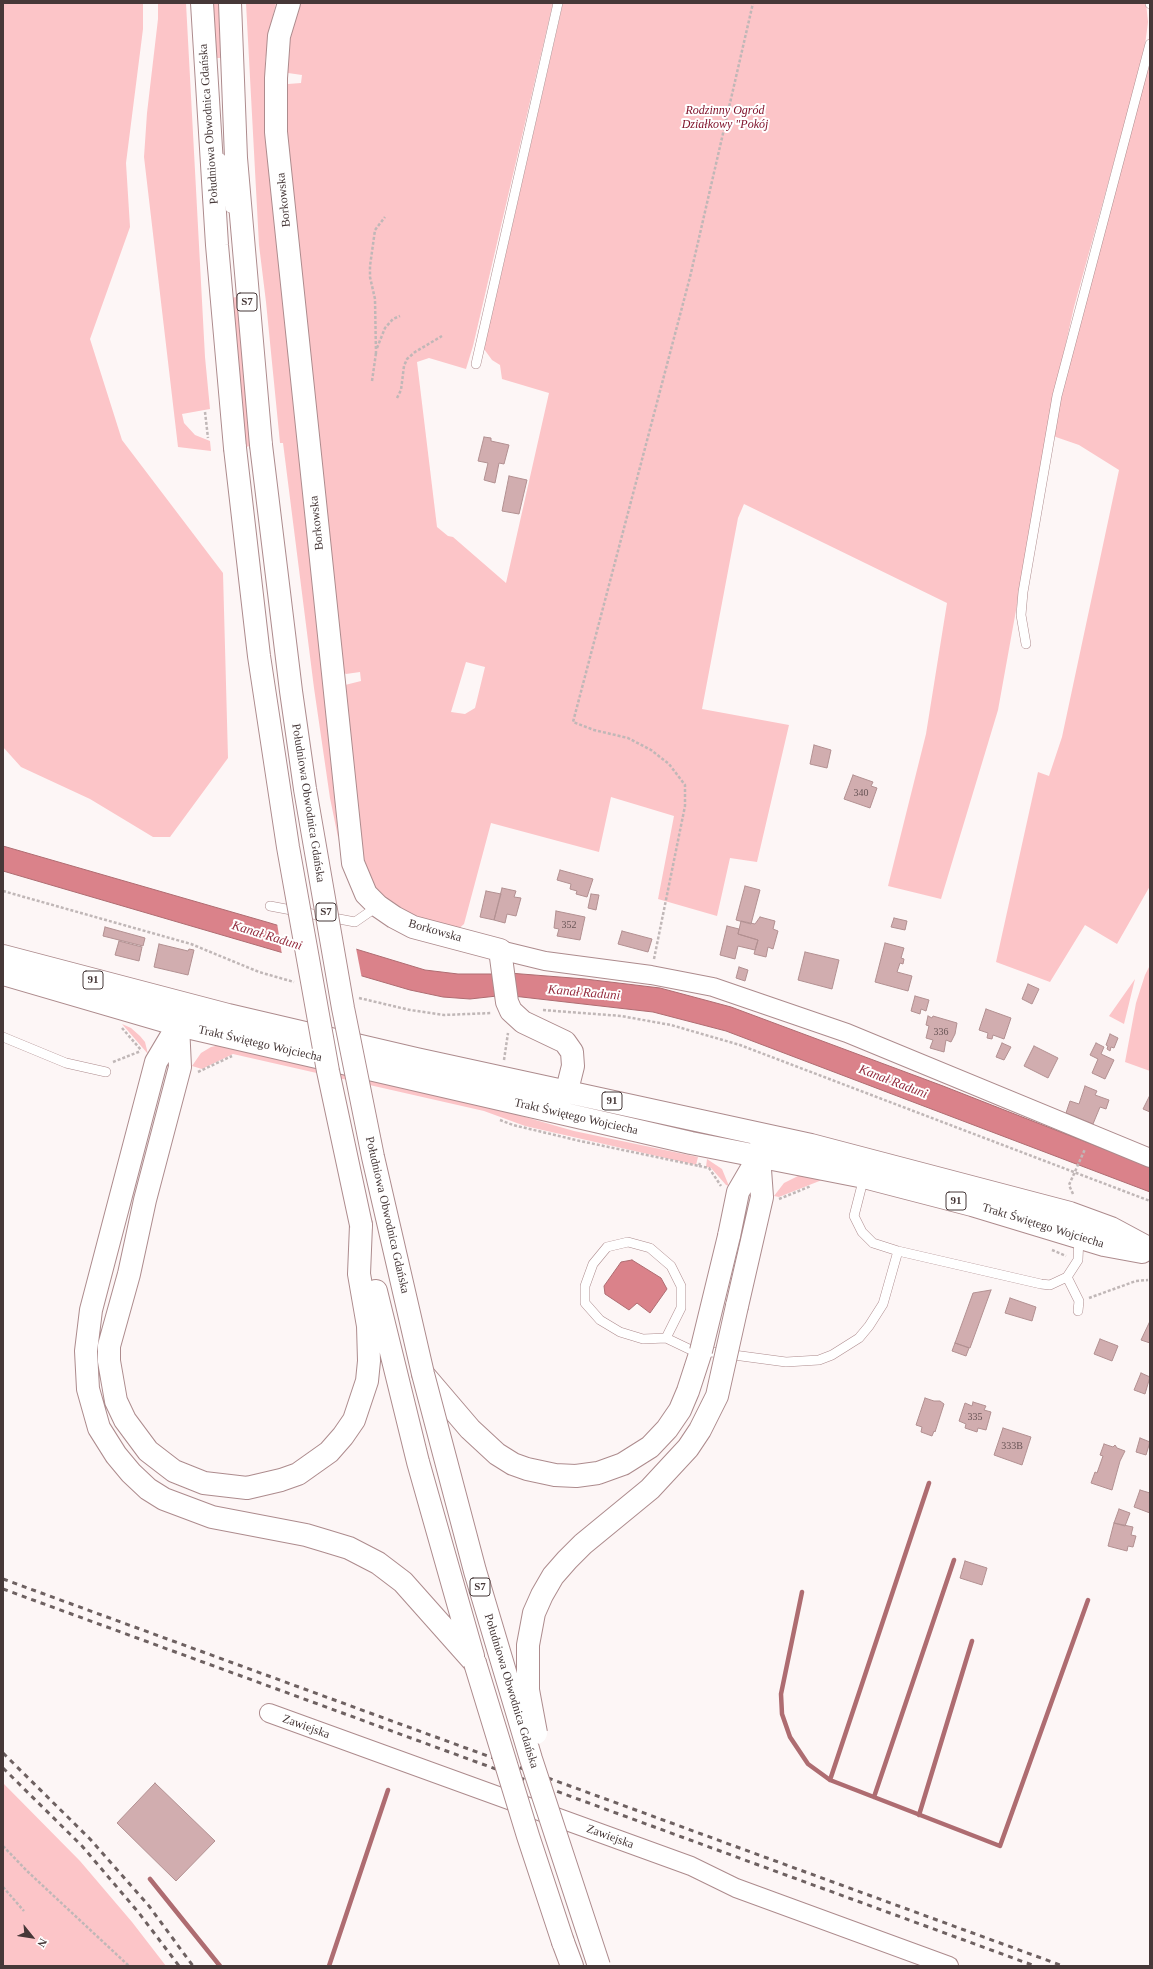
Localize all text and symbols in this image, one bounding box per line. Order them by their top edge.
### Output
street label: Południowa Obwodnica Gdańska [196,43,222,205]
park label: Rodzinny Ogród Działkowy "Pokój [682,104,768,132]
street label: Borkowska [274,172,294,228]
road number: S7 [237,293,257,311]
street label: Borkowska [307,495,327,551]
street label: Południowa Obwodnica Gdańska [288,723,328,883]
house number: 340 [854,787,868,799]
road number: S7 [316,903,336,921]
street label: Borkowska [407,917,463,945]
water label: Kanał Raduni [230,918,304,954]
house number: 352 [562,919,576,931]
road number: 91 [83,971,103,989]
water label: Kanał Raduni [547,982,621,1004]
street label: Trakt Świętego Wojciecha [197,1023,323,1065]
house number: 336 [934,1026,948,1038]
water label: Kanał Raduni [856,1062,930,1102]
road number: 91 [602,1092,622,1110]
street label: Trakt Świętego Wojciecha [513,1096,639,1138]
street label: Południowa Obwodnica Gdańska [362,1135,412,1295]
road number: 91 [946,1192,966,1210]
street label: Trakt Świętego Wojciecha [980,1201,1106,1251]
house number: 335 [968,1411,982,1423]
house number: 333B [1001,1440,1023,1452]
road number: S7 [470,1578,490,1596]
street label: Południowa Obwodnica Gdańska [481,1612,541,1770]
street label: Zawiejska [280,1712,332,1742]
street label: Zawiejska [584,1822,636,1852]
north arrow [12,1917,52,1957]
text: N [35,1937,50,1949]

